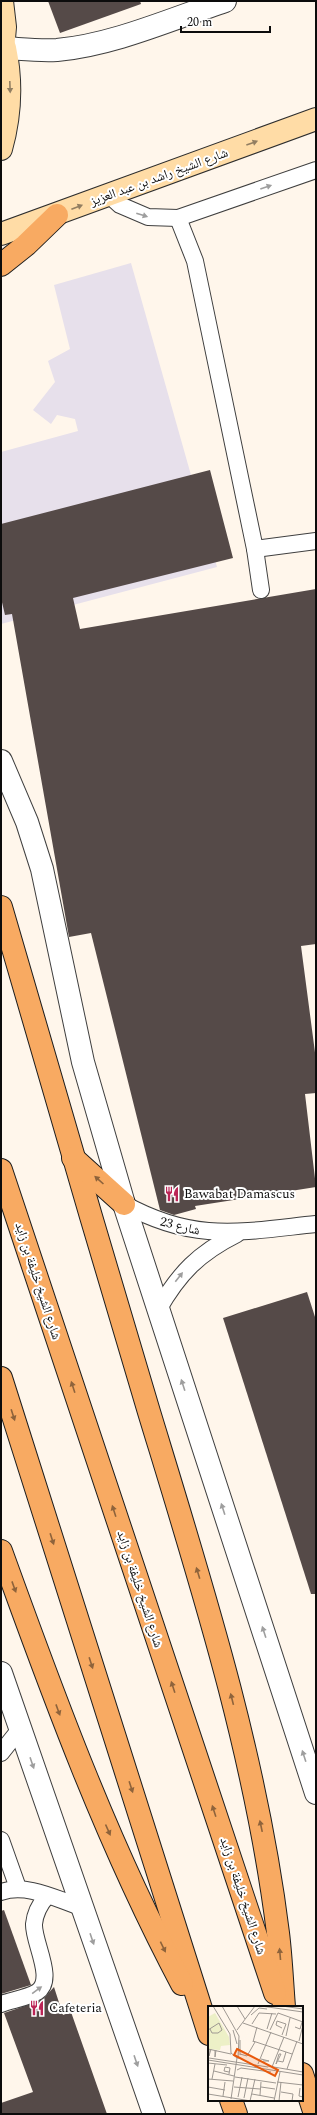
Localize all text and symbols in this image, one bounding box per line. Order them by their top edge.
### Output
scale bar [181,8,270,34]
text: 20 m [187,13,212,32]
one-way arrow [7,81,13,94]
one-way arrow [246,139,258,145]
street label: شارع الشيخ راشد بن عبد العزيز [86,143,231,212]
one-way arrow [261,184,273,190]
one-way arrow [72,203,84,209]
one-way arrow [136,212,148,218]
one-way arrow [94,1176,104,1185]
place label: Bawabat Damascus [184,1184,295,1204]
restaurant icon: Bawabat Damascus [163,1185,181,1203]
street label: شارع 23 [158,1211,202,1241]
street label: شارع الشيخ خليفة بن زايد [10,1220,66,1342]
one-way arrow [175,1271,184,1282]
one-way arrow [180,1379,186,1391]
one-way arrow [70,1381,76,1393]
one-way arrow [10,1409,16,1421]
one-way arrow [220,1502,226,1514]
one-way arrow [111,1504,117,1516]
street label: شارع الشيخ خليفة بن زايد [112,1528,168,1650]
one-way arrow [49,1533,55,1545]
one-way arrow [195,1567,201,1579]
one-way arrow [12,1582,18,1594]
one-way arrow [260,1626,266,1638]
one-way arrow [88,1657,94,1669]
one-way arrow [170,1681,176,1693]
one-way arrow [229,1693,235,1705]
one-way arrow [56,1704,62,1716]
one-way arrow [301,1749,307,1761]
one-way arrow [29,1757,35,1769]
one-way arrow [128,1781,134,1793]
one-way arrow [211,1804,217,1816]
one-way arrow [257,1820,263,1832]
one-way arrow [105,1824,111,1836]
street label: شارع الشيخ خليفة بن زايد [215,1835,271,1957]
one-way arrow [90,1933,96,1945]
one-way arrow [160,1942,166,1953]
one-way arrow [277,1948,284,1960]
one-way arrow [31,1986,42,1994]
place label: Cafeteria [49,1998,103,2018]
restaurant icon: Cafeteria [28,1999,46,2017]
inset map [208,2006,303,2101]
one-way arrow [133,2055,139,2067]

